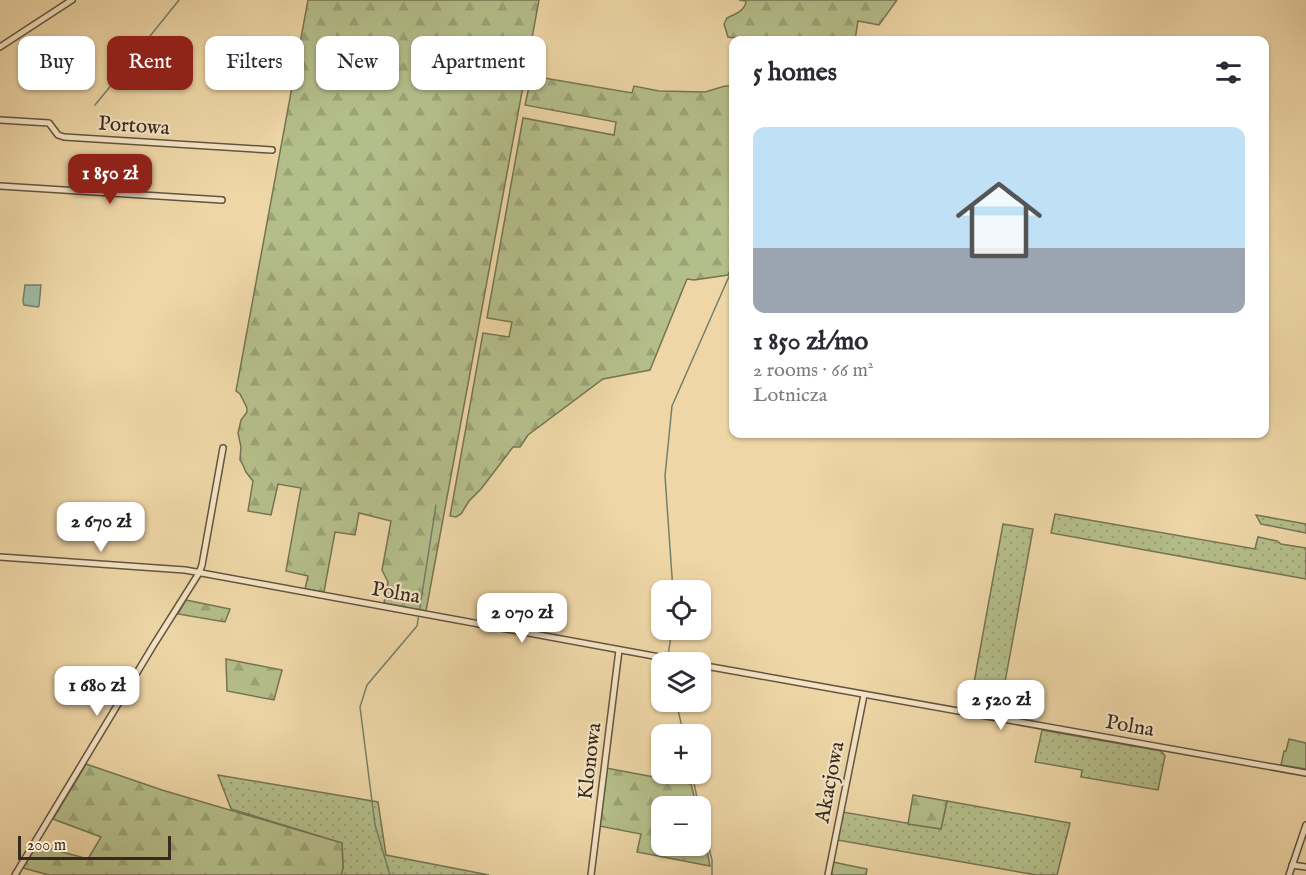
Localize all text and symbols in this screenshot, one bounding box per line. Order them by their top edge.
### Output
chip: Buy [18,36,95,90]
chip: Rent [107,36,193,90]
chip: Filters [205,36,304,90]
chip: New [316,36,399,90]
chip: Apartment [411,36,546,90]
text: 5 homes [753,56,837,89]
icon: filters [1212,56,1245,89]
street label: Portowa [97,111,172,143]
pin: 1 850 zł [48,154,172,205]
text: 1 850 zł [82,161,138,186]
icon: home [945,166,1053,274]
text: 1 850 zł/mo [753,325,868,358]
text: 2 rooms · 66 m² [753,358,874,383]
text: Lotnicza [753,383,827,408]
pin: 2 670 zł [39,502,163,553]
text: 2 670 zł [71,509,131,534]
street label: Polna [369,576,423,611]
map controls [651,580,711,856]
button: locate [651,580,711,640]
pin: 2 070 zł [460,593,584,644]
text: 2 070 zł [491,600,553,625]
button: layers [651,652,711,712]
pin: 1 680 zł [35,666,159,717]
text: 1 680 zł [68,673,126,698]
pin: 2 520 zł [939,680,1063,731]
text: 2 520 zł [971,687,1031,712]
street label: Polna [1103,709,1157,744]
street label: Klonowa [572,720,609,801]
button: + [651,724,711,784]
street label: Akacjowa [809,738,852,826]
button: − [651,796,711,856]
scale bar [18,833,171,860]
text: 200 m [27,836,66,856]

